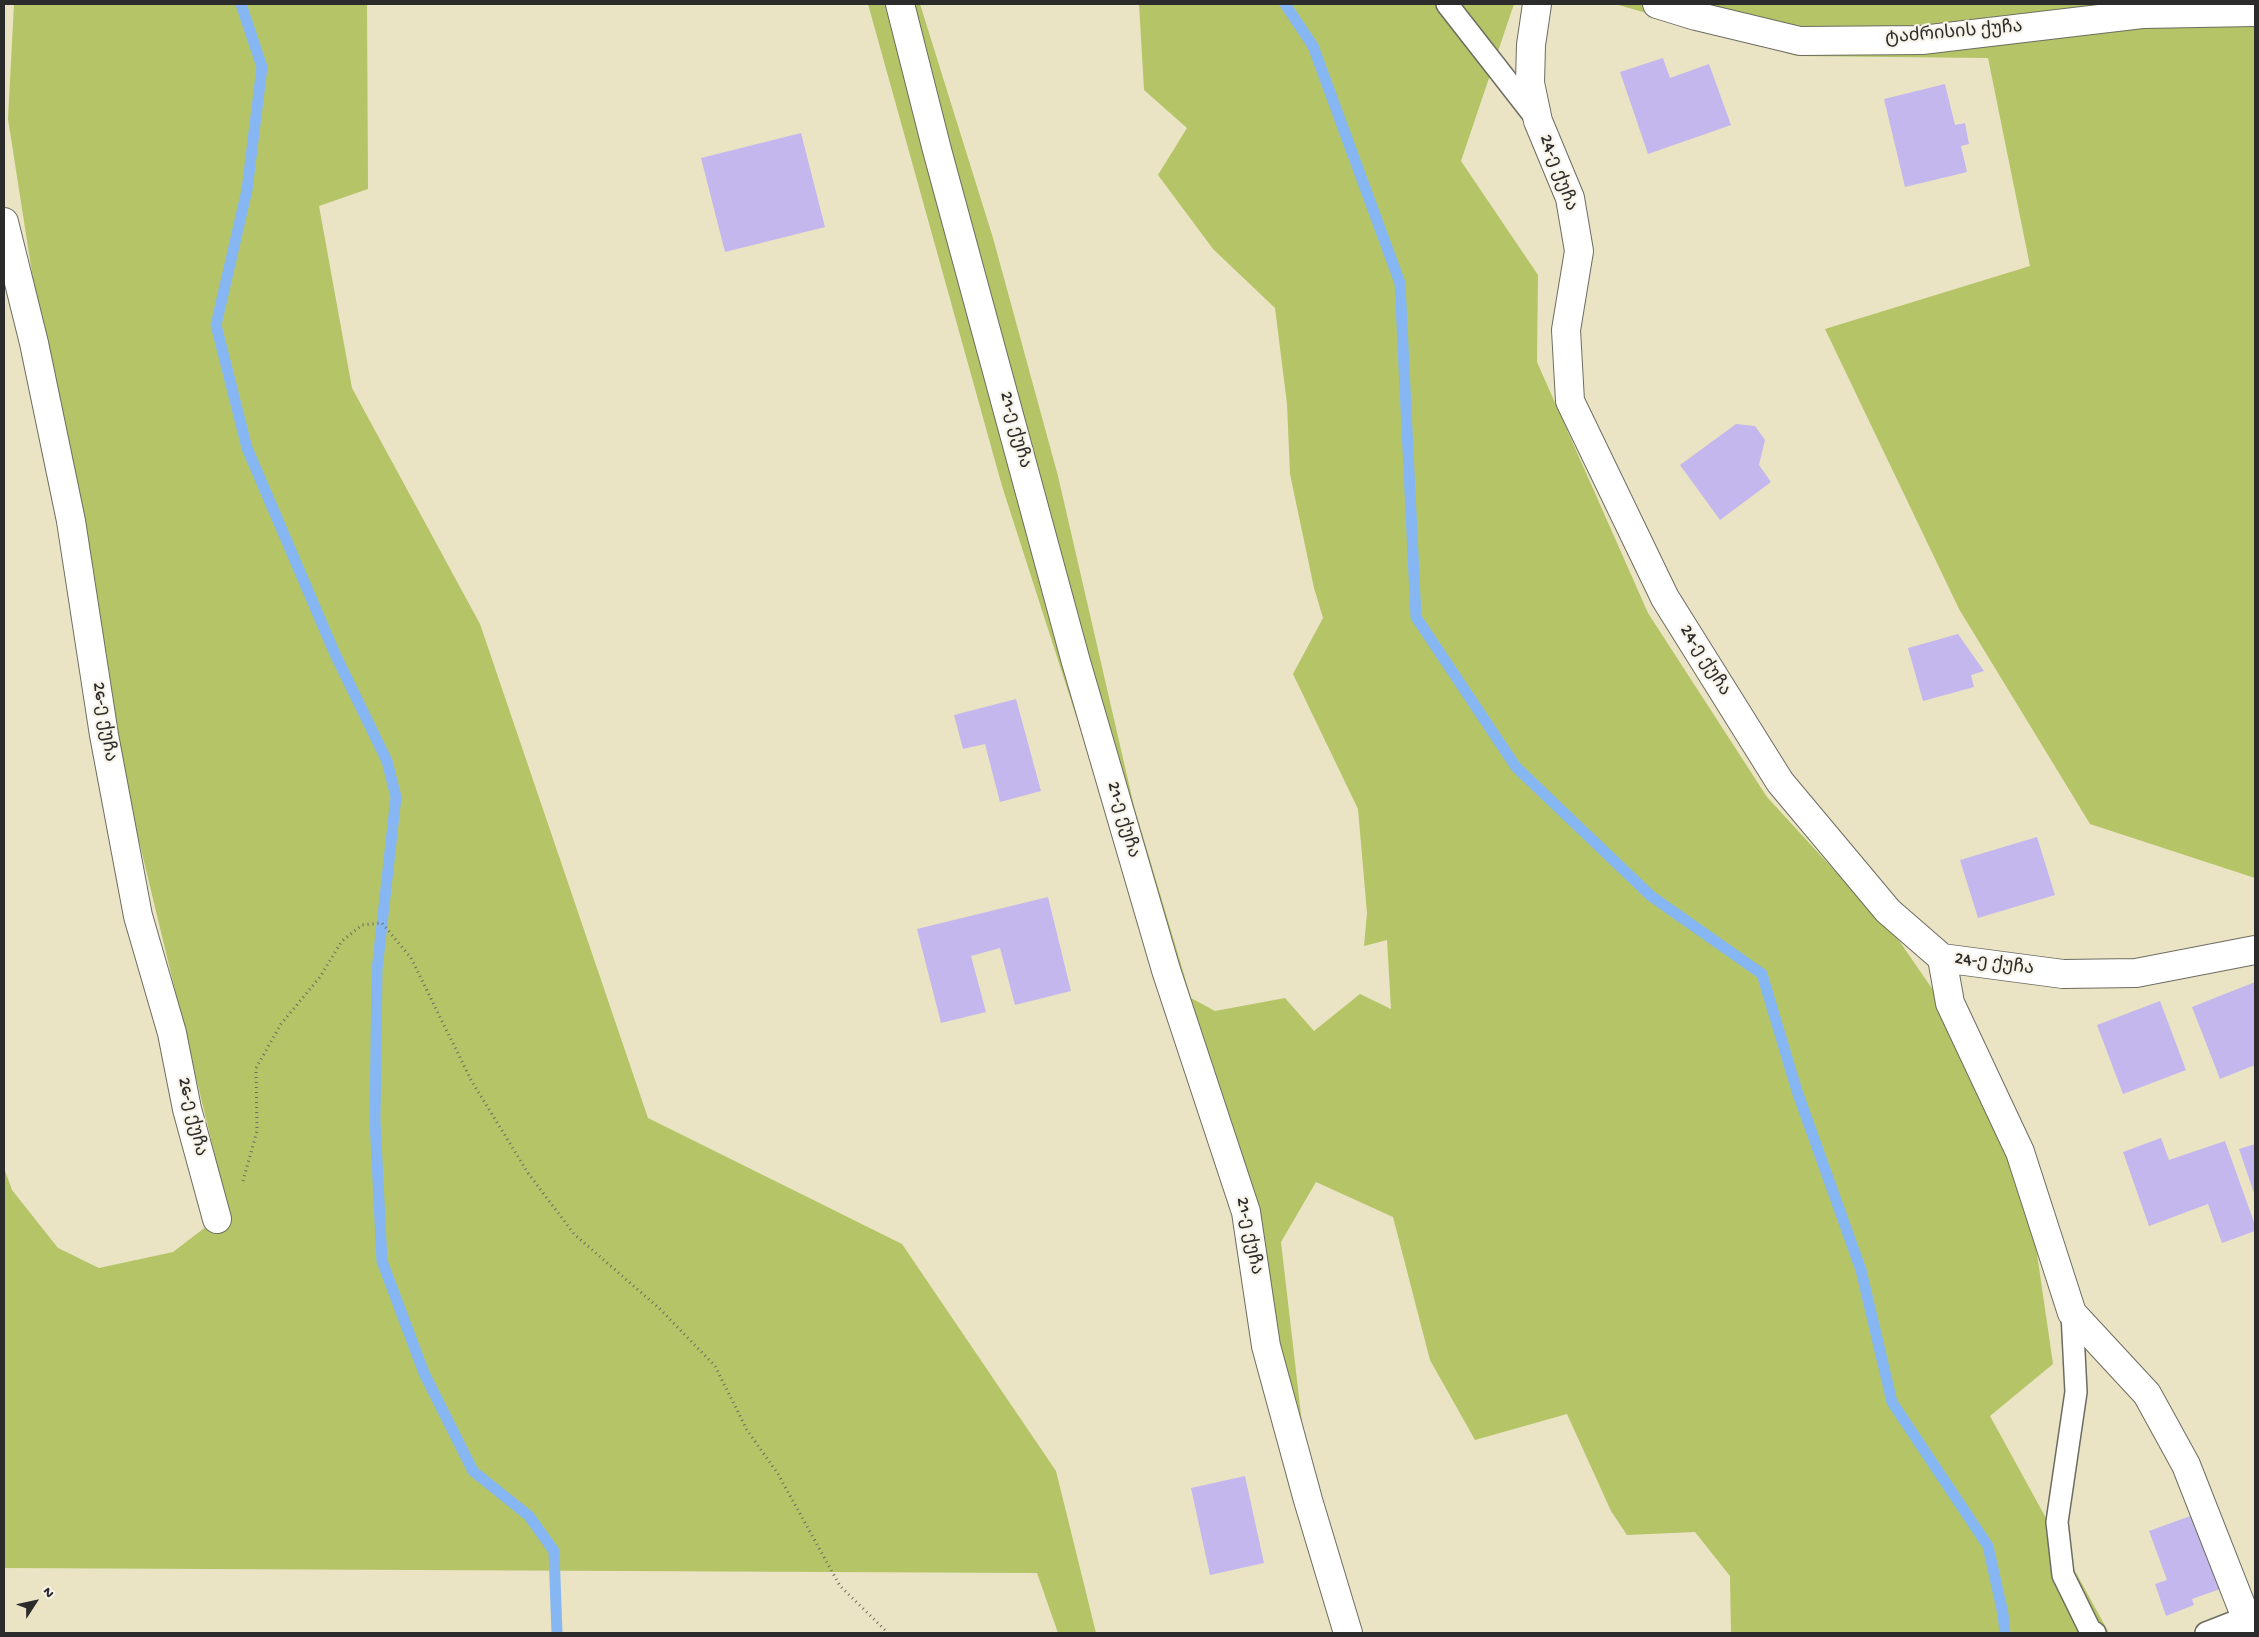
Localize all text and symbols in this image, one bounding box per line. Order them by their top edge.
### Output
street label: ტაძრისის ქუჩა [1884,17,2024,51]
street label: 24-ე ქუჩა [1533,132,1581,214]
street label: 21-ე ქუჩა [993,389,1035,471]
street label: 24-ე ქუჩა [1674,621,1734,701]
street label: 26-ე ქუჩა [86,681,120,763]
street label: 21-ე ქუჩა [1101,779,1143,861]
street label: 24-ე ქუჩა [1953,949,2035,981]
street label: 26-ე ქუჩა [171,1075,211,1159]
street label: 21-ე ქუჩა [1230,1195,1266,1277]
north arrow [10,1577,60,1627]
text: N [38,1584,57,1602]

